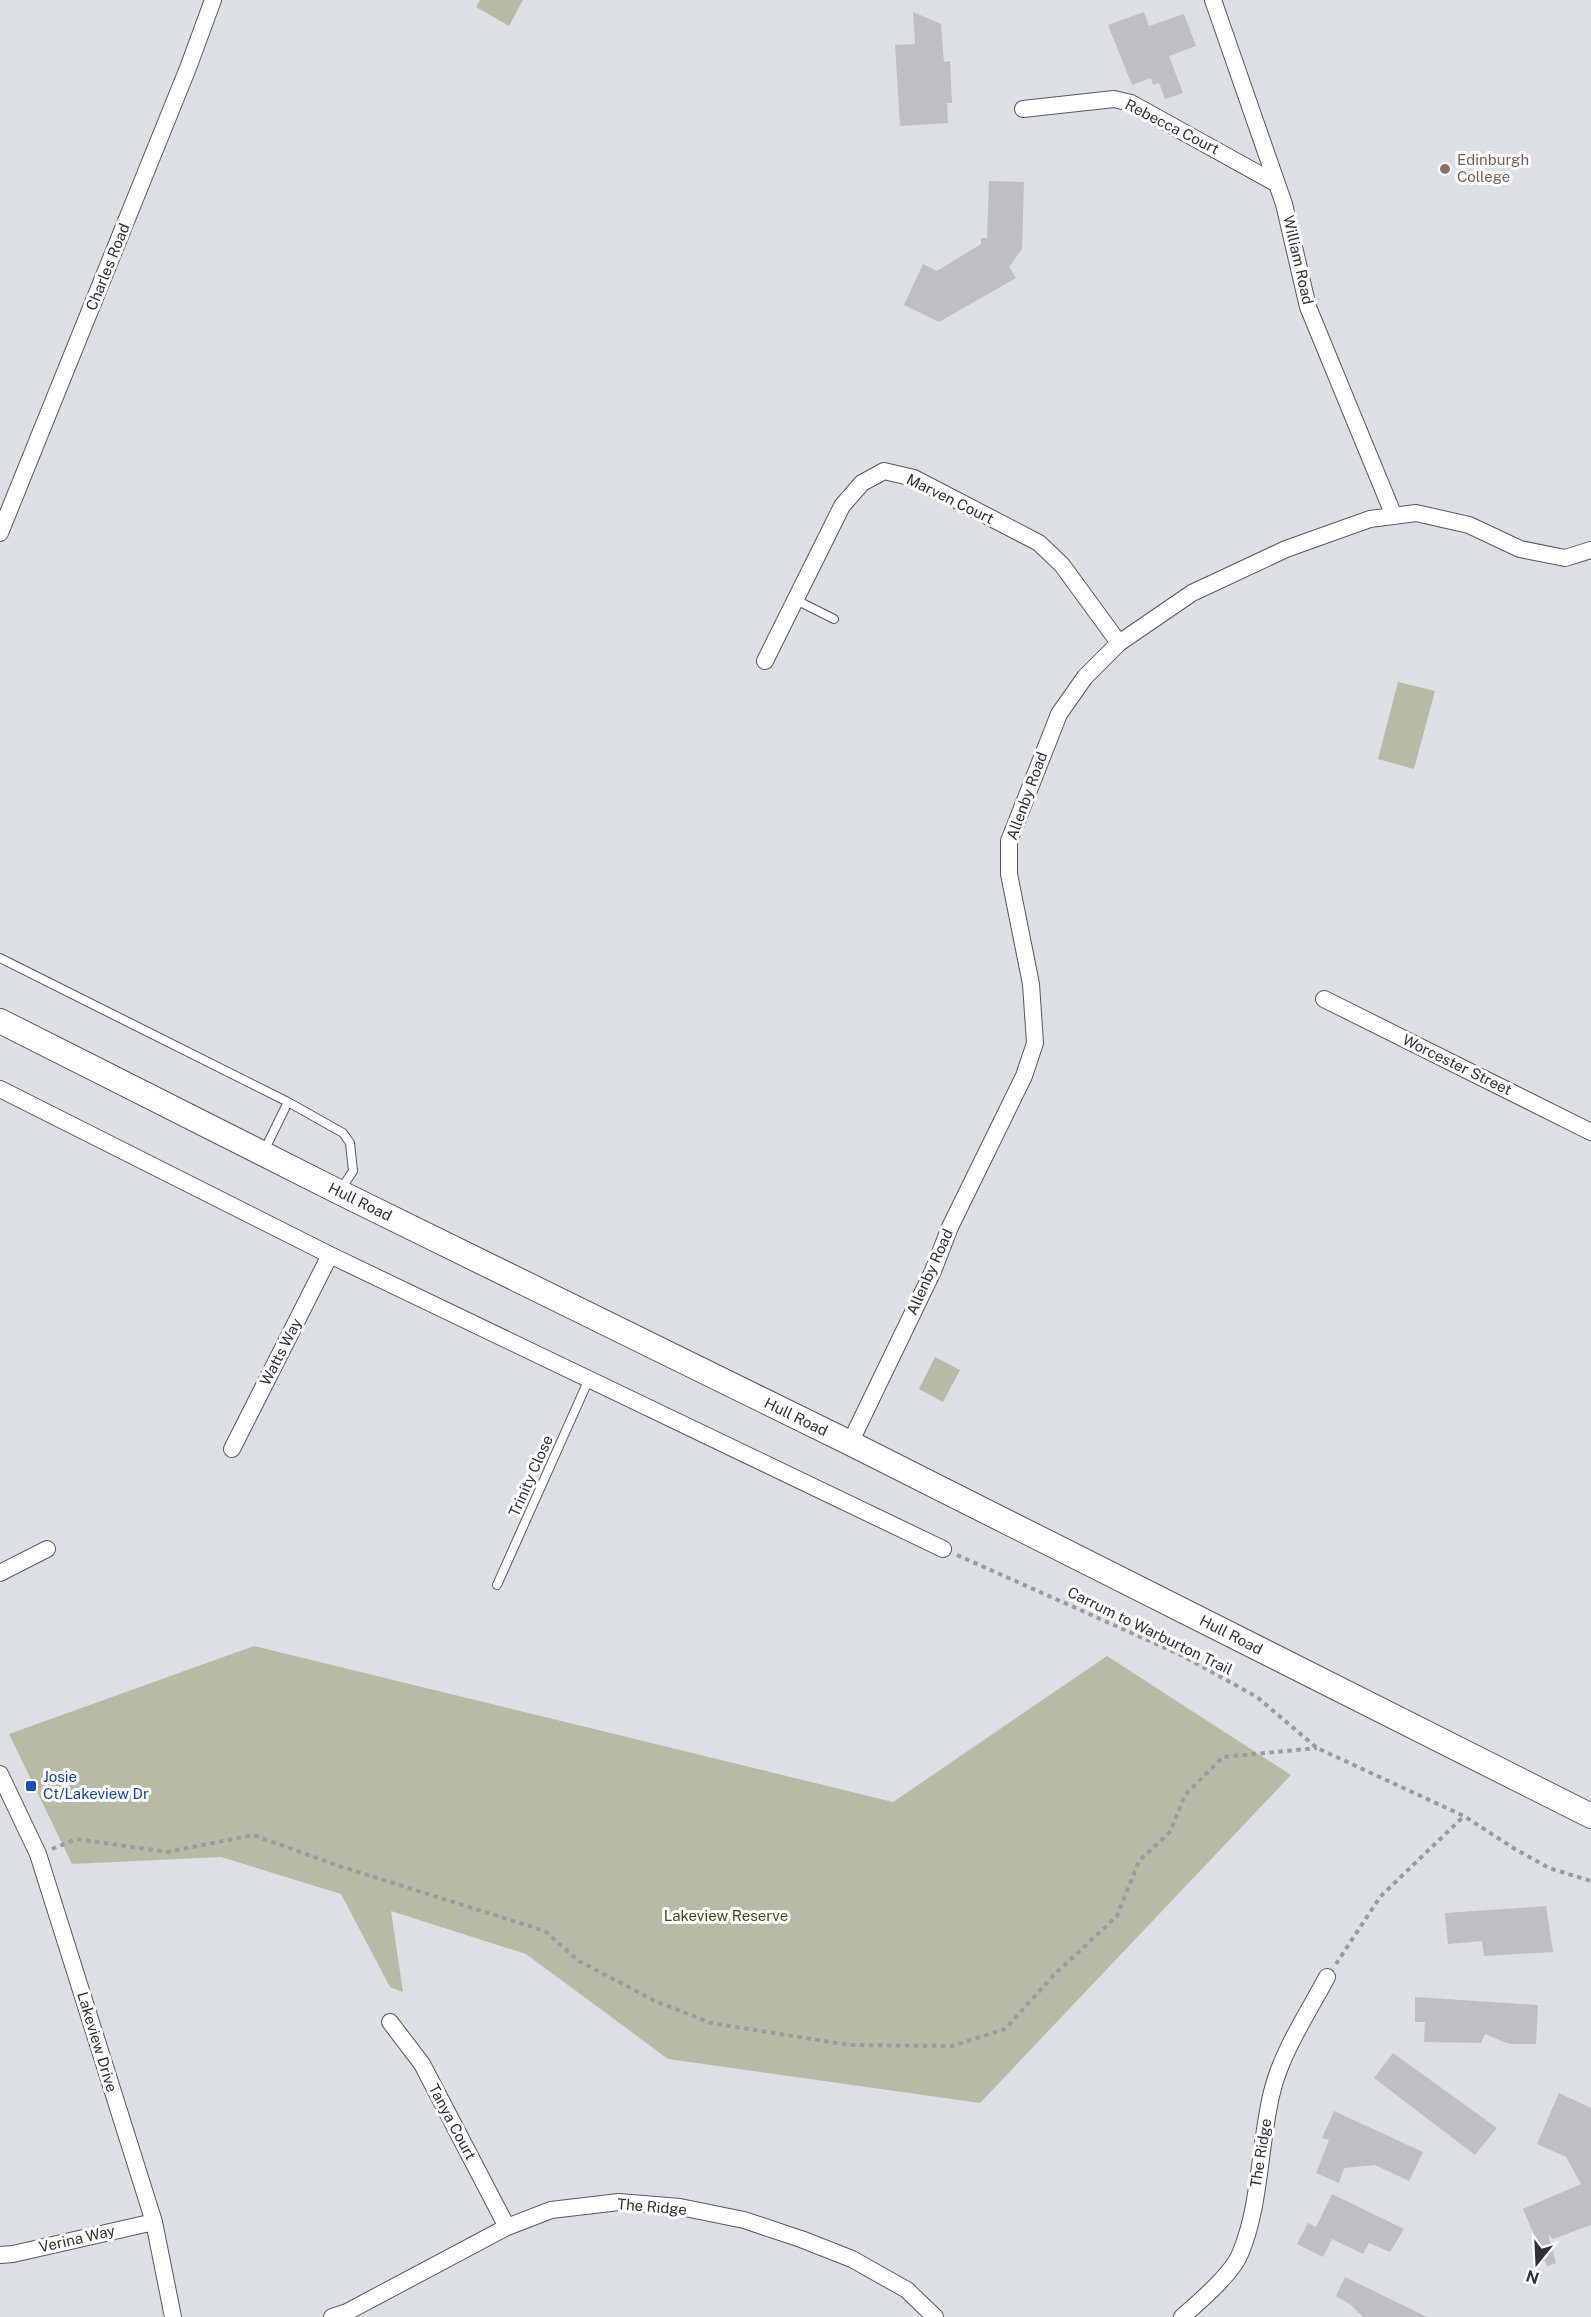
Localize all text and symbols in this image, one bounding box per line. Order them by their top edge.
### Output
street label: Rebecca Court [1122,96,1222,158]
place label: Edinburgh College [1457,151,1529,185]
marker: Edinburgh College [1438,162,1452,176]
street label: William Road [1280,214,1317,306]
street label: Charles Road [82,221,133,313]
street label: Marven Court [904,470,997,527]
street label: Allenby Road [1003,750,1050,842]
street label: Worcester Street [1400,1031,1515,1098]
street label: Hull Road [326,1179,395,1224]
street label: Allenby Road [903,1226,956,1317]
street label: Watts Way [256,1315,305,1388]
street label: Hull Road [762,1394,831,1439]
street label: Trinity Close [505,1433,556,1519]
street label: Carrum to Warburton Trail [1065,1583,1235,1678]
street label: Hull Road [1197,1611,1266,1658]
place label: Josie Ct/Lakeview Dr [43,1768,149,1802]
marker: Josie Ct/Lakeview Dr [24,1779,38,1793]
park label: Lakeview Reserve [664,1907,788,1924]
street label: Lakeview Drive [74,1990,121,2094]
street label: Tanya Court [425,2081,480,2163]
street label: The Ridge [1247,2117,1274,2189]
street label: The Ridge [616,2195,688,2218]
street label: Verina Way [37,2222,117,2256]
north arrow [1507,2233,1567,2293]
text: N [1524,2266,1541,2288]

